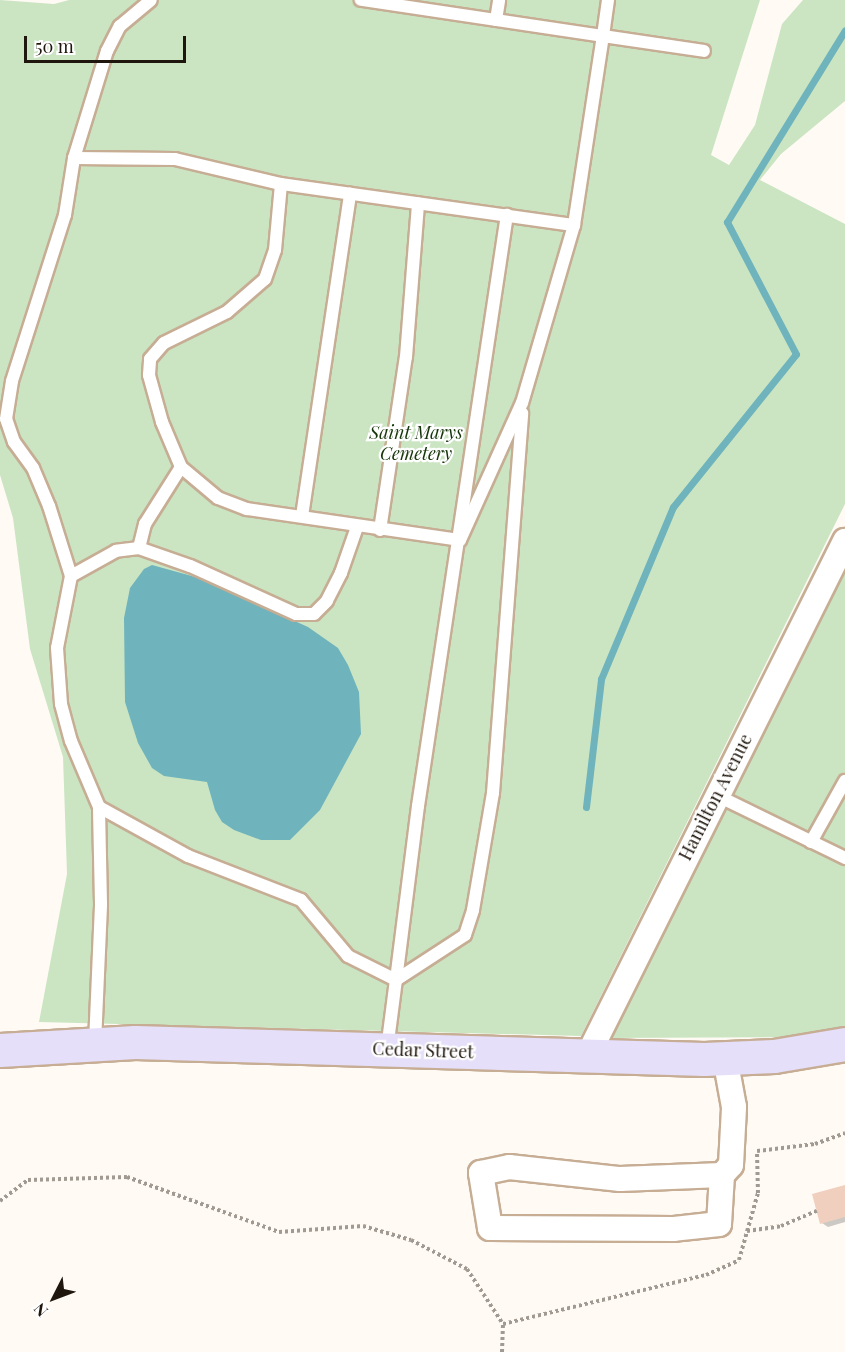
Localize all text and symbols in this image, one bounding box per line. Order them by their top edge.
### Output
scale bar [27,24,189,62]
text: 50 m [35,34,74,58]
park label: Saint Marys Cemetery [369,422,463,464]
street label: Hamilton Avenue [674,730,756,864]
street label: Cedar Street [372,1037,474,1063]
north arrow [24,1268,84,1328]
text: N [29,1299,52,1322]

